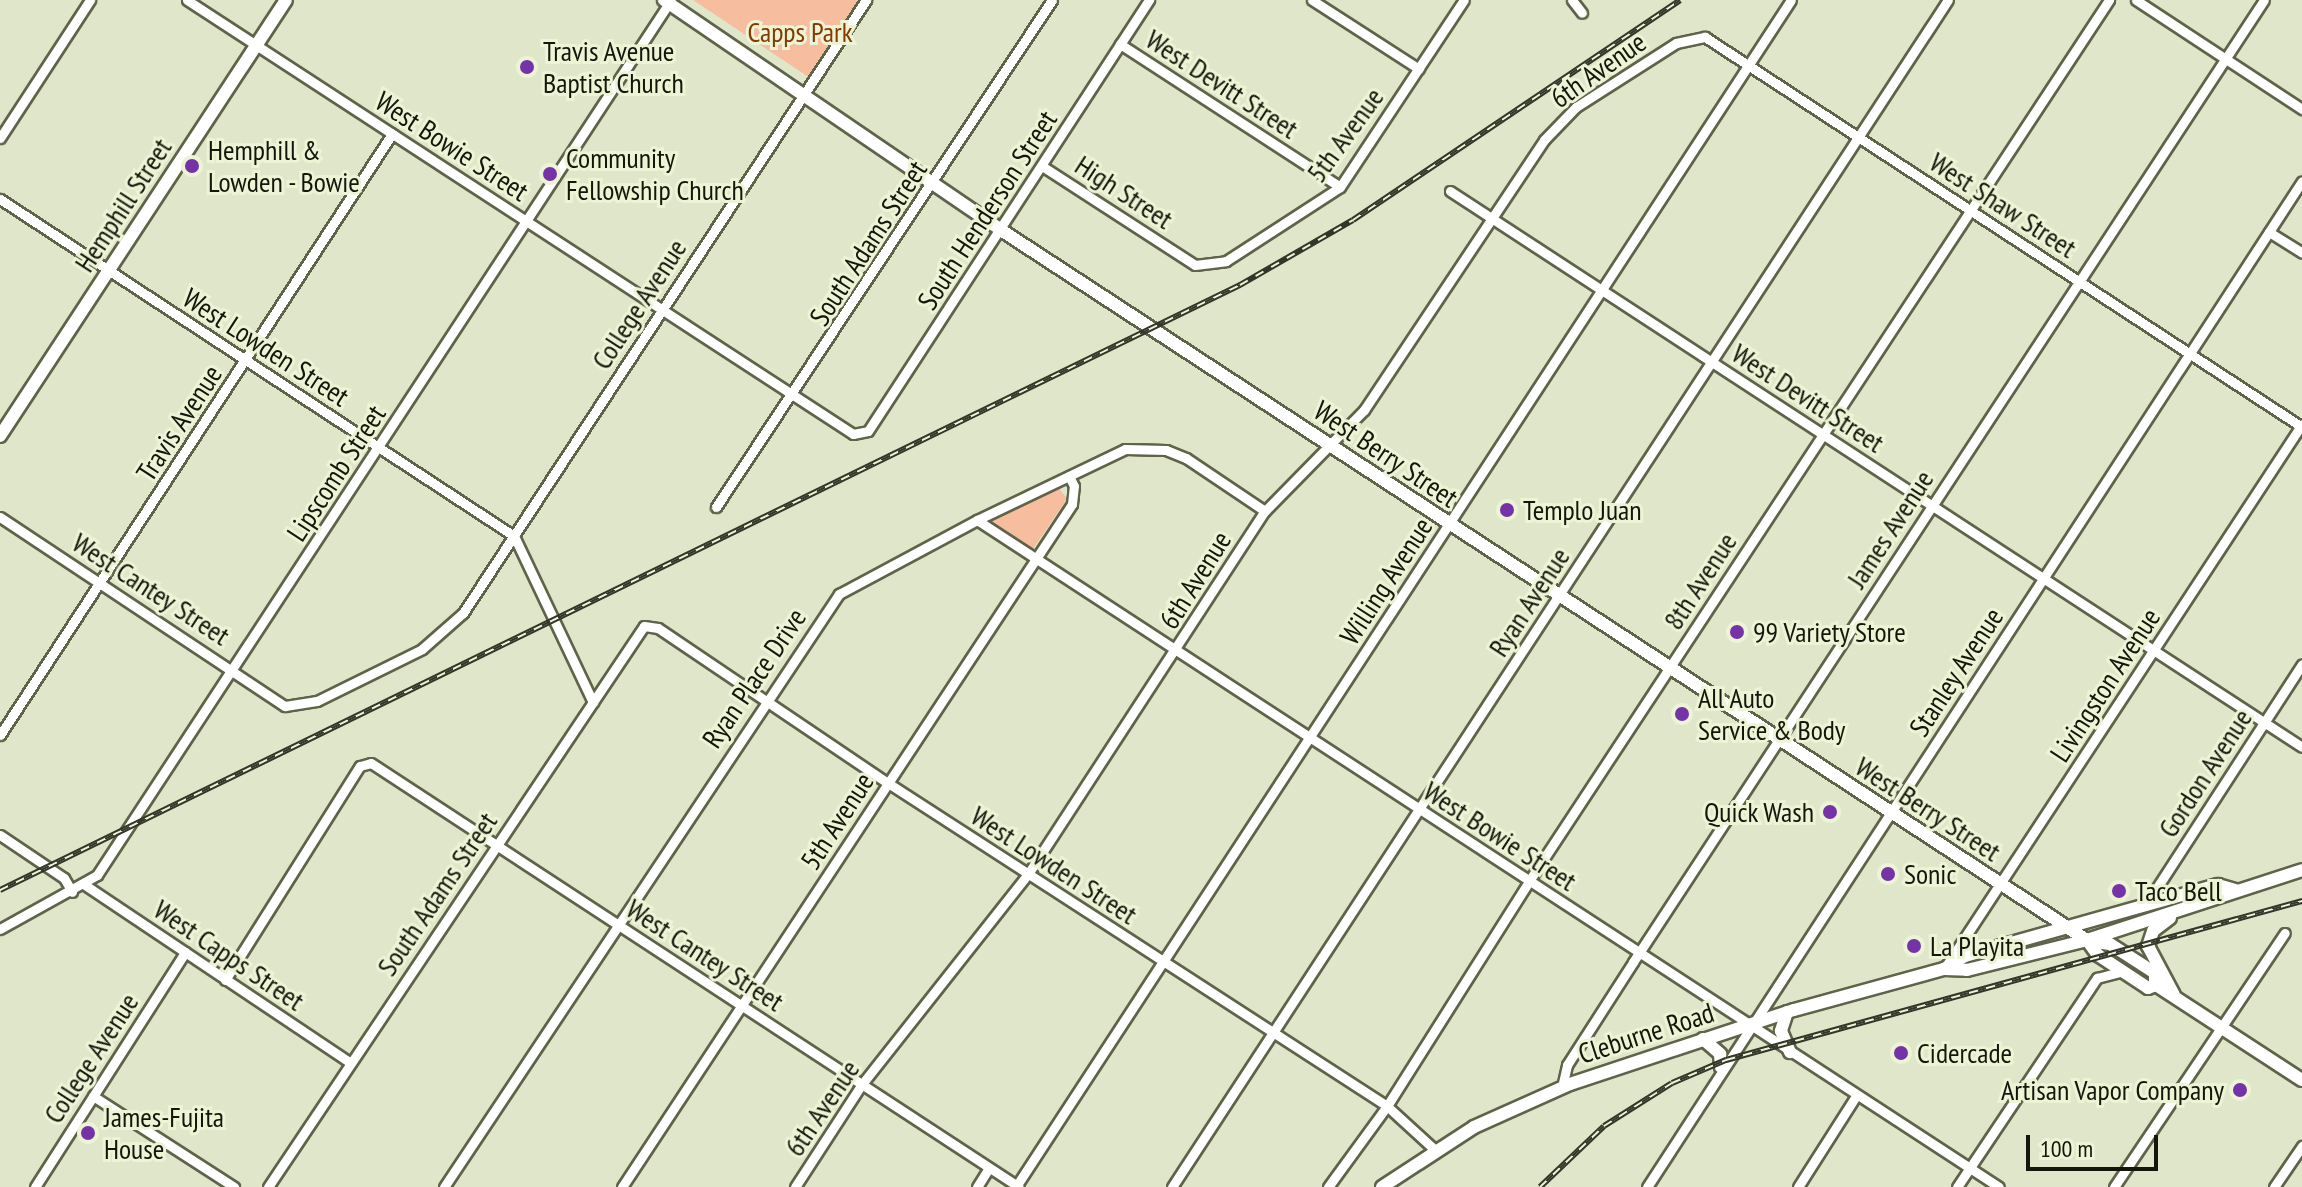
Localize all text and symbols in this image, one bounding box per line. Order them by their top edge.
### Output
park label: Capps Park [747,15,853,49]
street label: West Devitt Street [1140,22,1304,146]
street label: 6th Avenue [1544,25,1652,115]
place label: Travis Avenue Baptist Church [543,34,684,100]
marker: Travis Avenue Baptist Church [518,58,536,76]
street label: 5th Avenue [1299,81,1391,189]
street label: West Bowie Street [369,84,535,208]
street label: South Henderson Street [910,104,1064,316]
street label: Hemphill Street [67,132,179,278]
place label: Hemphill & Lowden - Bowie [208,133,362,199]
place label: Community Fellowship Church [566,141,744,207]
street label: West Shaw Street [1923,145,2083,265]
street label: High Street [1069,148,1179,236]
street label: South Adams Street [802,154,934,332]
marker: Hemphill & Lowden - Bowie [183,157,201,175]
marker: Community Fellowship Church [541,165,559,183]
street label: College Avenue [584,232,694,376]
street label: West Lowden Street [177,281,355,413]
street label: West Devitt Street [1726,336,1890,460]
street label: Travis Avenue [129,358,229,488]
street label: West Berry Street [1307,393,1465,515]
street label: Lipscomb Street [280,399,392,547]
street label: James Avenue [1839,464,1941,594]
place label: Templo Juan [1523,493,1642,527]
marker: Templo Juan [1498,501,1516,519]
street label: Willing Avenue [1332,511,1440,651]
street label: 6th Avenue [1152,525,1238,635]
street label: West Cantey Street [66,526,236,652]
street label: 8th Avenue [1656,526,1744,636]
street label: Ryan Avenue [1481,541,1577,663]
street label: Stanley Avenue [1902,601,2010,743]
street label: Ryan Place Drive [695,602,813,754]
street label: Livingston Avenue [2043,602,2167,768]
place label: 99 Variety Store [1753,615,1907,649]
marker: 99 Variety Store [1728,623,1746,641]
place label: All Auto Service & Body [1698,681,1845,747]
street label: Gordon Avenue [2151,702,2259,844]
marker: All Auto Service & Body [1673,705,1691,723]
street label: West Berry Street [1849,749,2007,869]
street label: 5th Avenue [793,766,881,876]
street label: West Bowie Street [1417,774,1583,898]
place label: Quick Wash [1703,795,1814,829]
street label: West Lowden Street [965,799,1143,931]
marker: Quick Wash [1821,803,1839,821]
street label: South Adams Street [370,806,504,982]
place label: Sonic [1904,857,1956,891]
marker: Sonic [1879,865,1897,883]
place label: Taco Bell [2135,874,2222,908]
marker: Taco Bell [2110,882,2128,900]
street label: West Capps Street [148,892,310,1018]
street label: West Cantey Street [620,892,790,1018]
place label: La Playita [1930,929,2024,963]
marker: La Playita [1905,937,1923,955]
street label: College Avenue [36,986,146,1130]
street label: Cleburne Road [1574,995,1718,1071]
place label: Cidercade [1917,1036,2012,1070]
marker: Cidercade [1892,1044,1910,1062]
street label: 6th Avenue [777,1053,867,1163]
place label: Artisan Vapor Company [2000,1073,2224,1107]
marker: Artisan Vapor Company [2231,1081,2249,1099]
place label: James-Fujita House [104,1100,224,1166]
scale bar [2030,1119,2162,1169]
marker: James-Fujita House [79,1124,97,1142]
text: 100 m [2040,1133,2093,1164]

